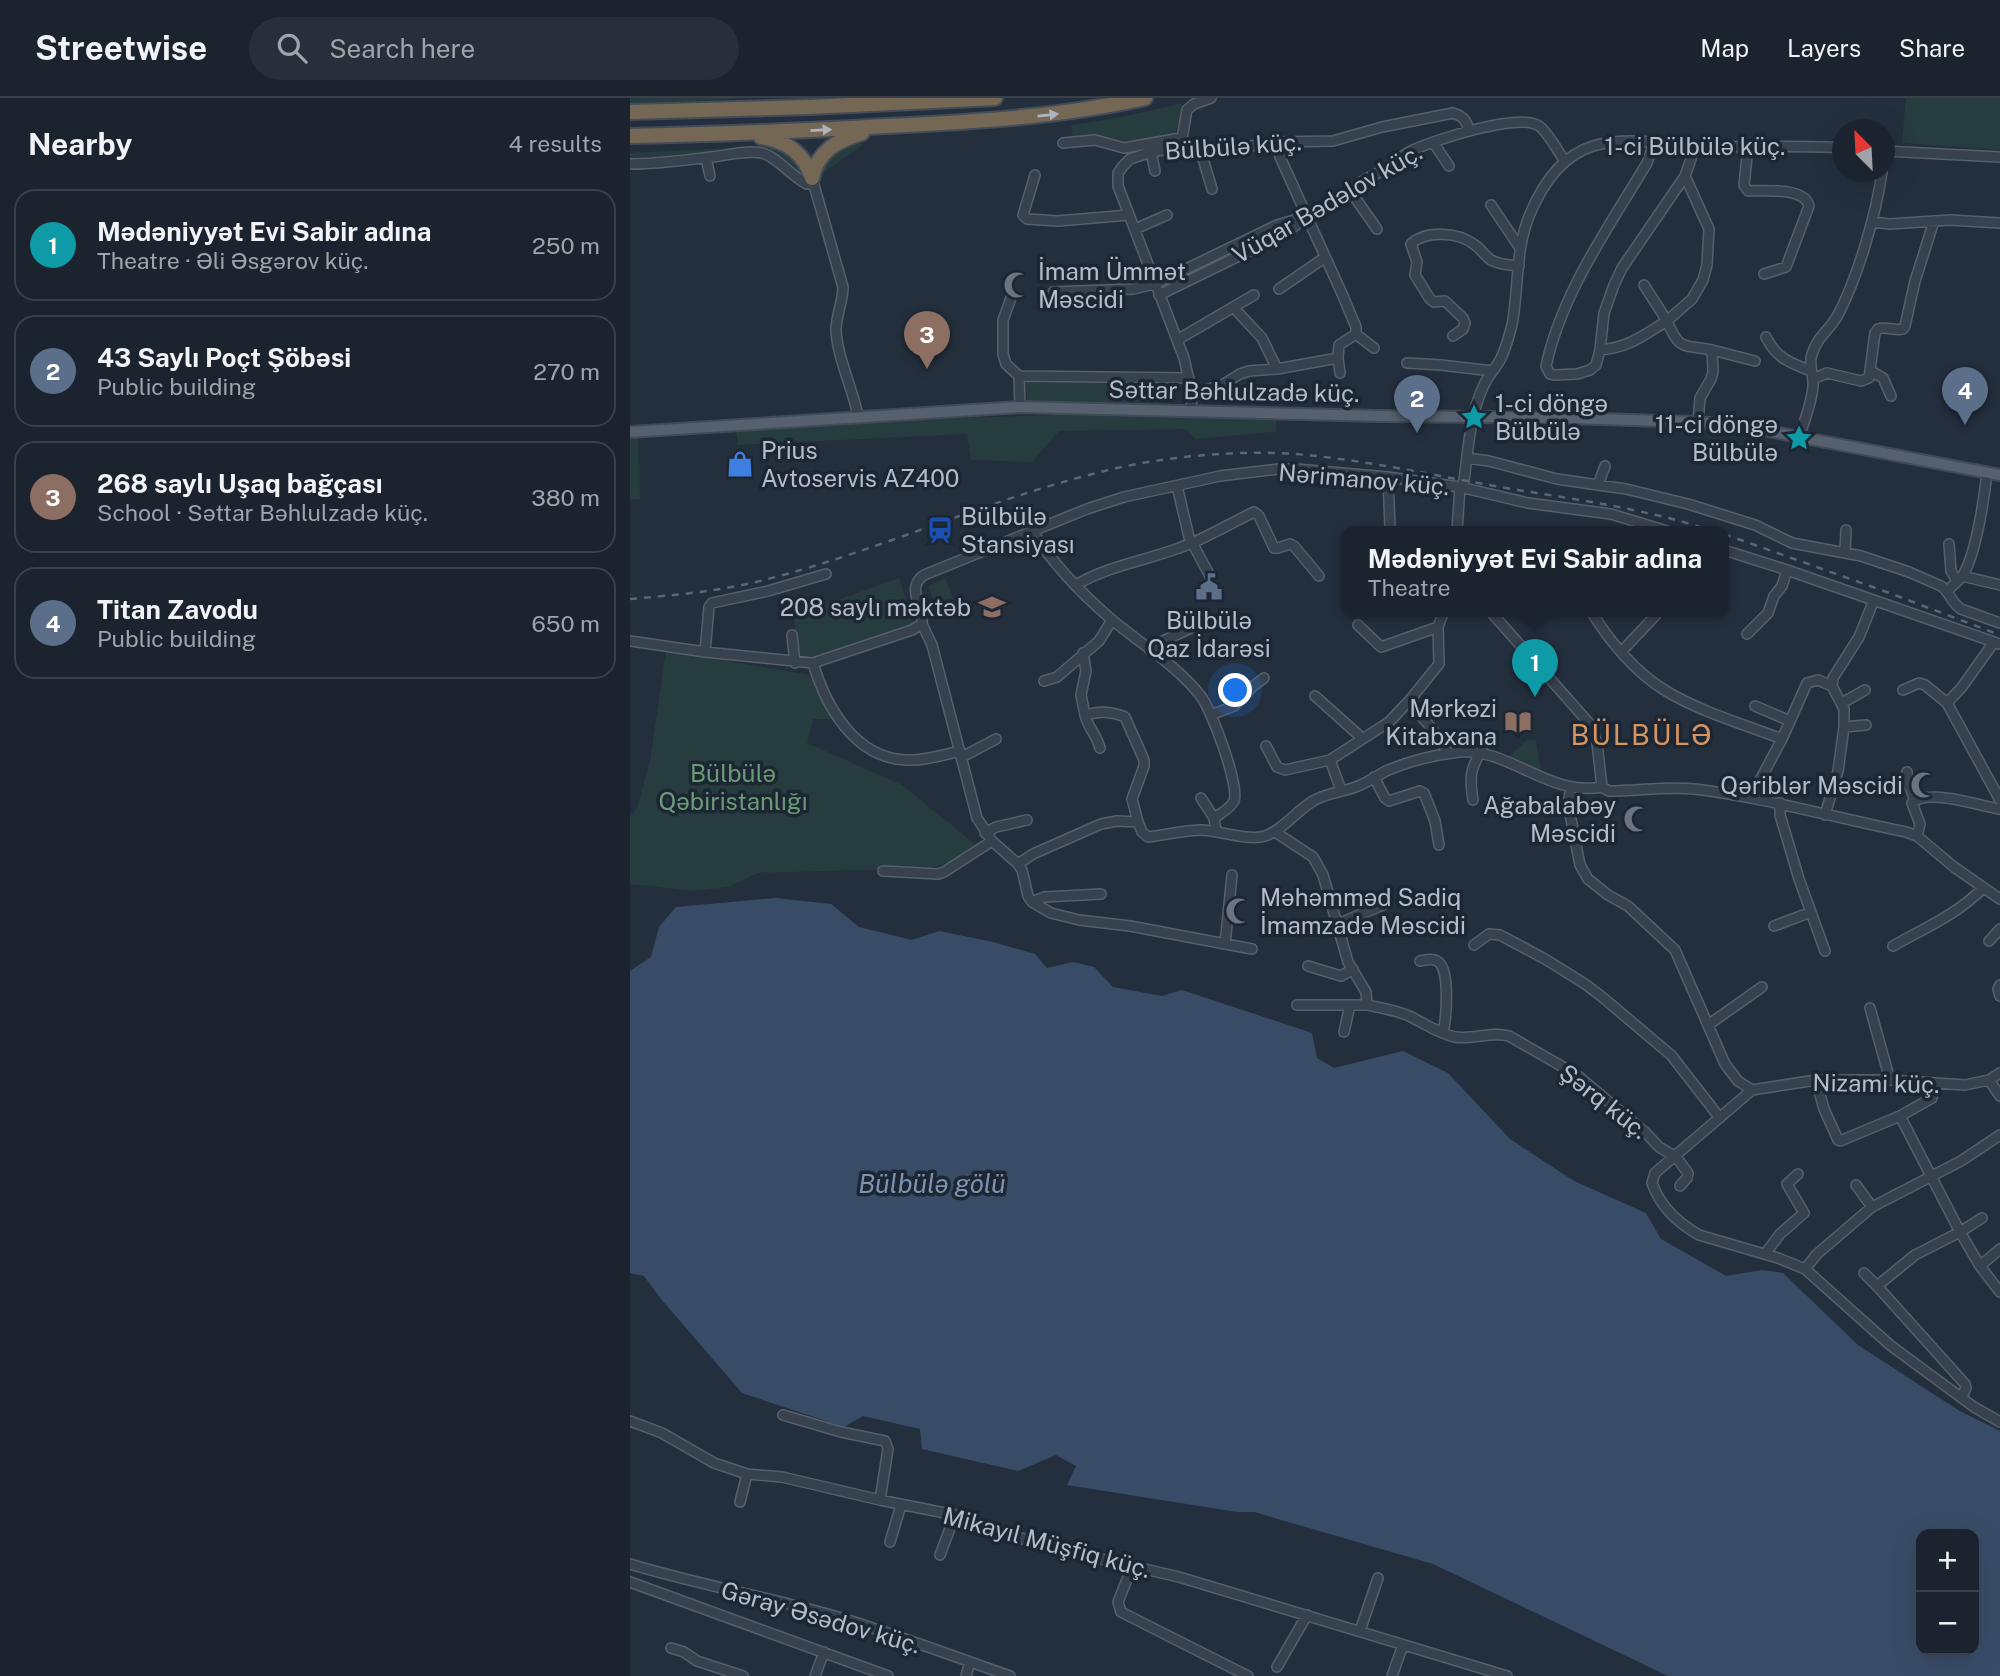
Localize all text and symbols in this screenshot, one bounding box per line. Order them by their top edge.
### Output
search box [249,17,739,80]
text: Streetwise [35,29,207,67]
icon: search [273,29,311,67]
text: Search here [329,33,475,64]
text: Map [1700,34,1749,62]
text: Layers [1787,34,1861,62]
text: Share [1899,34,1965,62]
one-way arrow [1037,109,1059,120]
north arrow [1832,119,1895,182]
one-way arrow [810,124,832,135]
text: Nearby [28,126,132,162]
street label: Bülbülə küç. [1164,127,1302,165]
text: 4 results [508,130,602,157]
street label: 1-ci Bülbülə küç. [1605,132,1785,160]
street label: Vüqar Bədəlov küç. [1227,137,1427,269]
text: Mədəniyyət Evi Sabir adına [97,216,431,247]
text: 1 [48,232,58,259]
text: 250 m [532,232,600,259]
text: Theatre · Əli Əsgərov küç. [97,247,368,274]
place label: İmam Ümmət Məscidi [1038,256,1186,313]
mosque icon: İmam Ümmət Məscidi [1002,270,1032,300]
pin: 3 [904,311,950,369]
text: 43 Saylı Poçt Şöbəsi [97,342,351,373]
text: 2 [46,358,60,385]
text: 270 m [533,358,600,385]
pin: 4 [1942,367,1988,425]
text: Public building [97,373,256,400]
street label: Səttar Bəhlulzadə küç. [1108,375,1360,407]
pin: 2 [1394,375,1440,433]
place label: 1-ci döngə Bülbülə [1495,389,1608,445]
place icon: 1-ci döngə Bülbülə [1459,402,1489,432]
place label: 11-ci döngə Bülbülə [1655,410,1778,466]
place icon: 11-ci döngə Bülbülə [1784,423,1814,453]
place label: Prius Avtoservis AZ400 [761,436,959,492]
shop icon: Prius Avtoservis AZ400 [725,449,755,479]
street label: Nərimanov küç. [1277,458,1451,500]
text: 268 saylı Uşaq bağçası [97,468,383,499]
text: 3 [45,484,61,511]
text: 380 m [531,484,600,511]
text: School · Səttar Bəhlulzadə küç. [97,499,428,526]
place label: Bülbülə Stansiyası [961,502,1075,558]
station icon: Bülbülə Stansiyası [925,515,955,545]
popup [1341,526,1729,617]
text: Mədəniyyət Evi Sabir adına [1368,543,1702,574]
public building icon: Bülbülə Qaz İdarəsi [1194,572,1224,602]
text: Theatre [1368,574,1451,601]
school or university icon: 208 saylı məktəb [977,592,1007,622]
place label: 208 saylı məktəb [780,593,971,621]
text: Titan Zavodu [97,594,258,625]
place label: Bülbülə Qaz İdarəsi [1147,606,1271,662]
text: 4 [45,610,61,637]
text: 650 m [531,610,600,637]
text: Public building [97,625,256,652]
pin: 1 [1512,639,1558,697]
your location [1218,673,1252,707]
place label: Mərkəzi Kitabxana [1385,694,1497,750]
library icon: Mərkəzi Kitabxana [1503,707,1533,737]
district label: BÜLBÜLƏ [1570,718,1714,751]
park label: Bülbülə Qəbiristanlığı [658,759,808,815]
mosque icon: Qəriblər Məscidi [1909,770,1939,800]
place label: Qəriblər Məscidi [1720,771,1903,799]
place label: Ağabalabəy Məscidi [1483,791,1616,847]
mosque icon: Ağabalabəy Məscidi [1622,804,1652,834]
place label: Məhəmməd Sadiq İmamzadə Məscidi [1260,883,1466,939]
mosque icon: Məhəmməd Sadiq İmamzadə Məscidi [1224,896,1254,926]
street label: Şərq küç. [1554,1058,1654,1144]
street label: Nizami küç. [1812,1068,1940,1098]
water label: Bülbülə gölü [858,1168,1006,1199]
street label: Mikayıl Müşfiq küç. [940,1501,1154,1583]
map controls [1916,1529,1979,1655]
button: + [1916,1529,1979,1592]
street label: Gəray Əsədov küç. [718,1575,924,1659]
button: − [1916,1592,1979,1655]

